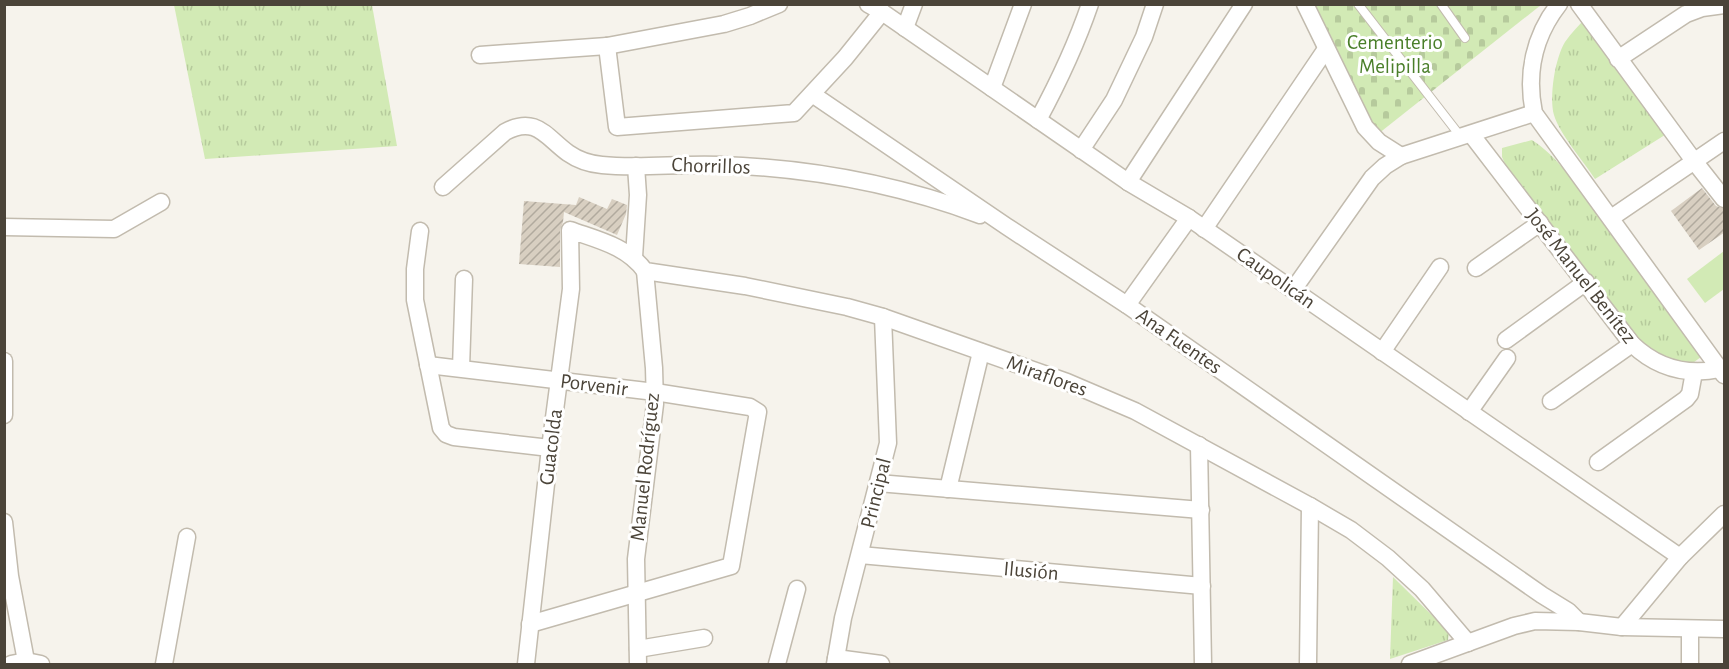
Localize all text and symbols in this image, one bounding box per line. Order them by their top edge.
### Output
park label: Cementerio Melipilla [1347,32,1443,77]
street label: Chorrillos [671,154,751,178]
street label: José Manuel Benítez [1522,205,1640,347]
street label: Caupolicán [1233,243,1319,313]
street label: Ana Fuentes [1132,304,1226,378]
street label: Miraflores [1004,352,1090,400]
street label: Porvenir [559,370,629,400]
street label: Manuel Rodríguez [627,392,663,542]
street label: Guacolda [536,407,566,486]
street label: Principal [857,455,895,531]
street label: Ilusión [1003,558,1059,584]

